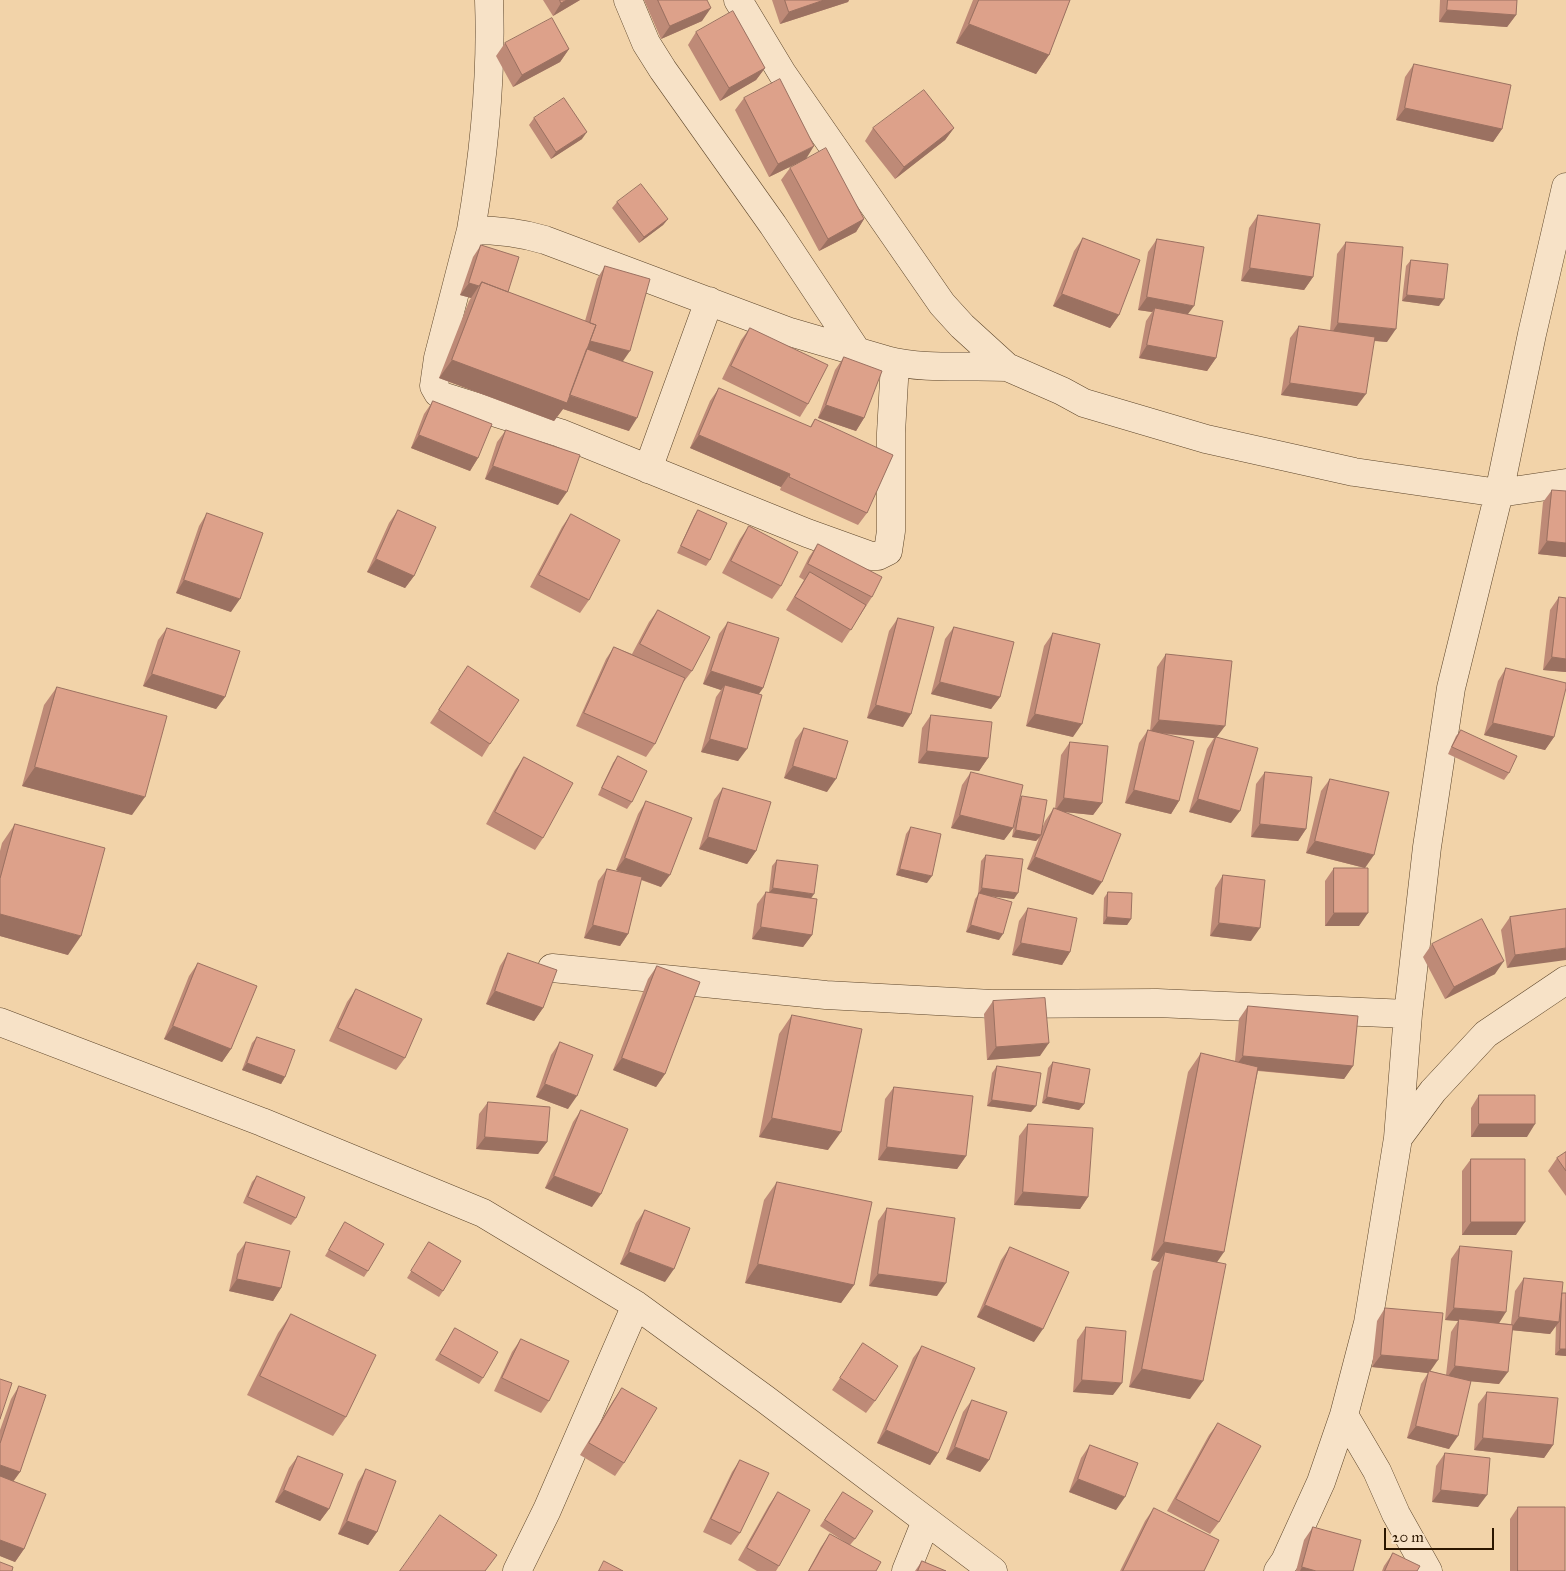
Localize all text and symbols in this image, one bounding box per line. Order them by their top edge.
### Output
scale bar [1386,1518,1496,1550]
text: 20 m [1392,1528,1424,1546]

